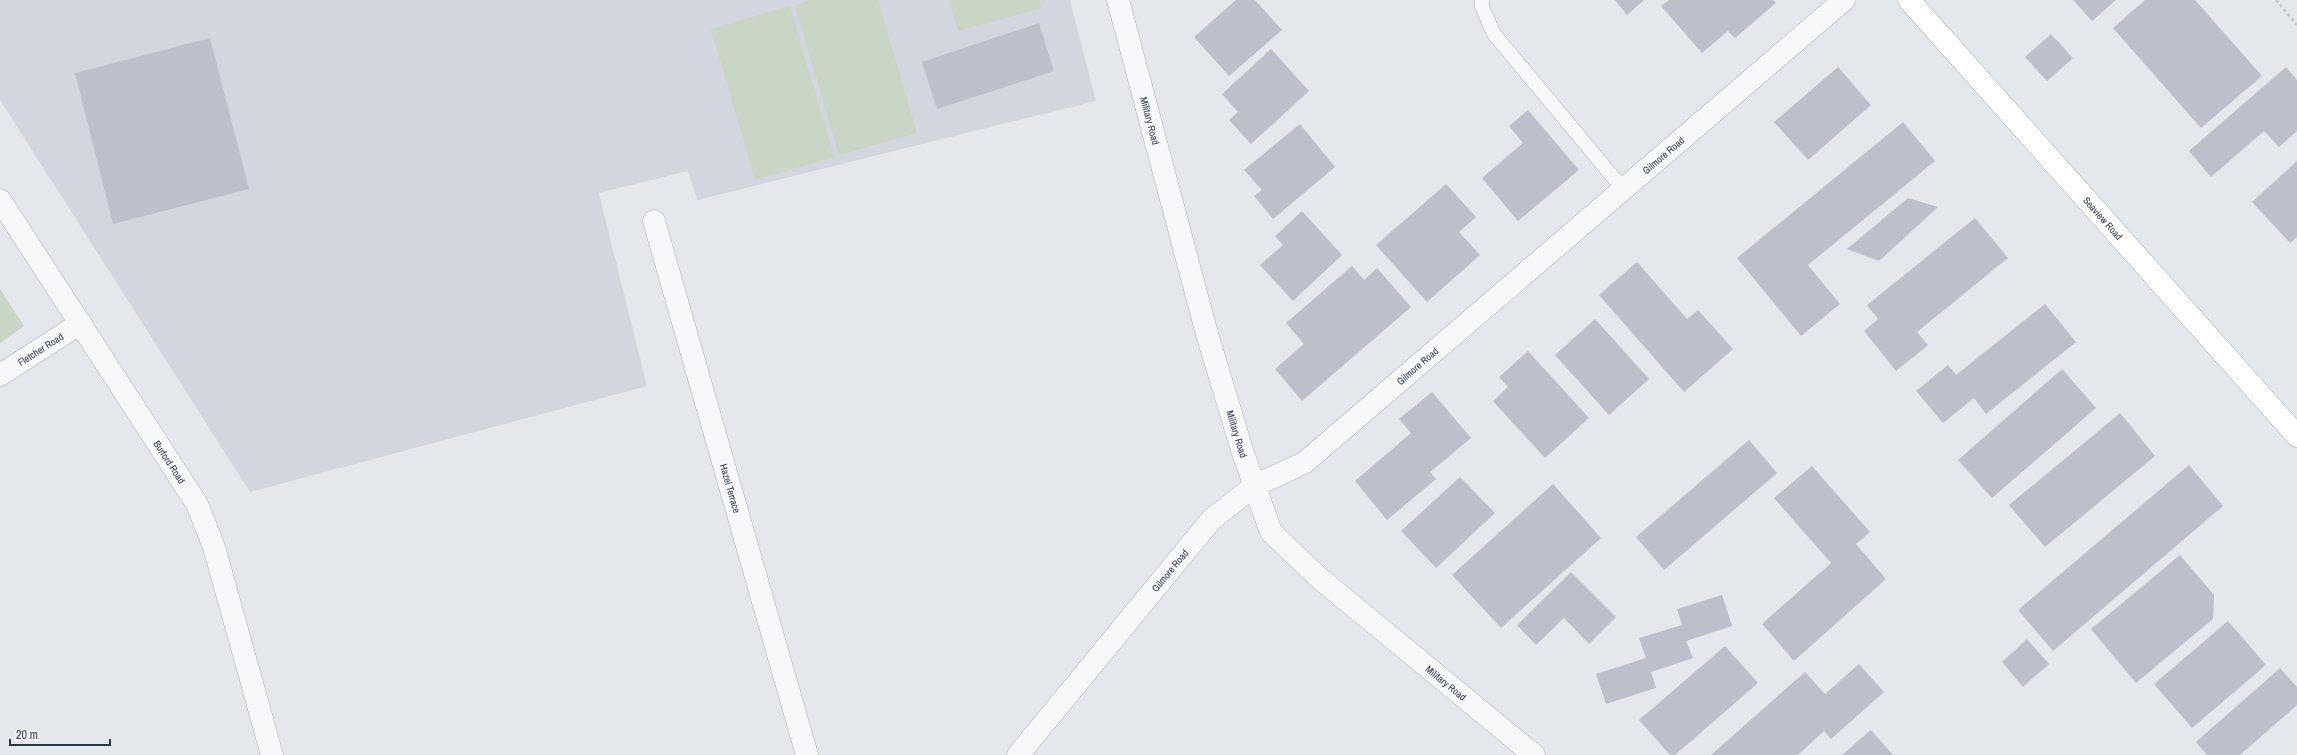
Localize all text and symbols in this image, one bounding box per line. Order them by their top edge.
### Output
street label: Military Road [1138,96,1163,146]
street label: Gilmore Road [1640,133,1687,177]
street label: Seaview Road [2081,194,2126,242]
street label: Fletcher Road [15,330,66,368]
street label: Gilmore Road [1394,344,1441,388]
street label: Military Road [1224,409,1251,459]
street label: Burford Road [151,438,188,486]
street label: Hazel Terrace [717,462,744,515]
street label: Gilmore Road [1149,547,1191,594]
street label: Military Road [1423,662,1469,703]
scale bar [10,721,110,747]
text: 20 m [16,727,38,743]

